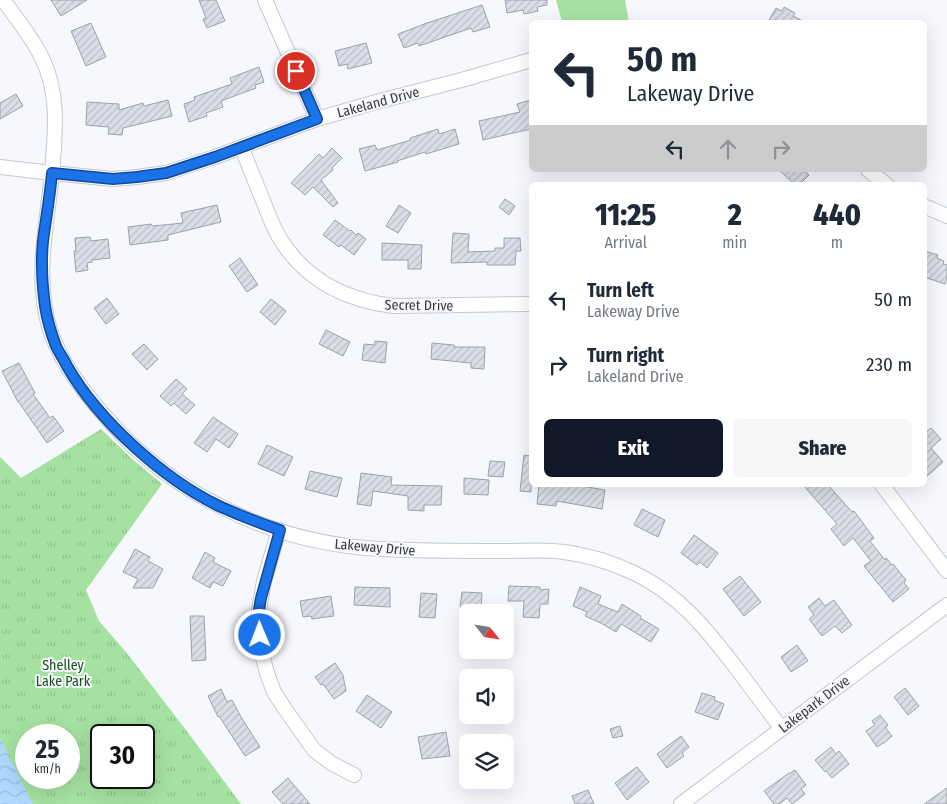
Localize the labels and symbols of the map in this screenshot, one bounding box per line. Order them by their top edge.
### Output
pin [275,50,317,92]
street label: Lakeland Drive [335,83,421,122]
street label: Secret Drive [384,296,454,315]
street label: Lakeway Drive [334,535,416,560]
north arrow [459,604,514,659]
position arrow [233,608,285,660]
park label: Shelley Lake Park [36,657,91,690]
street label: Lakepark Drive [775,672,853,737]
speed limit sign: 30 [90,724,155,789]

